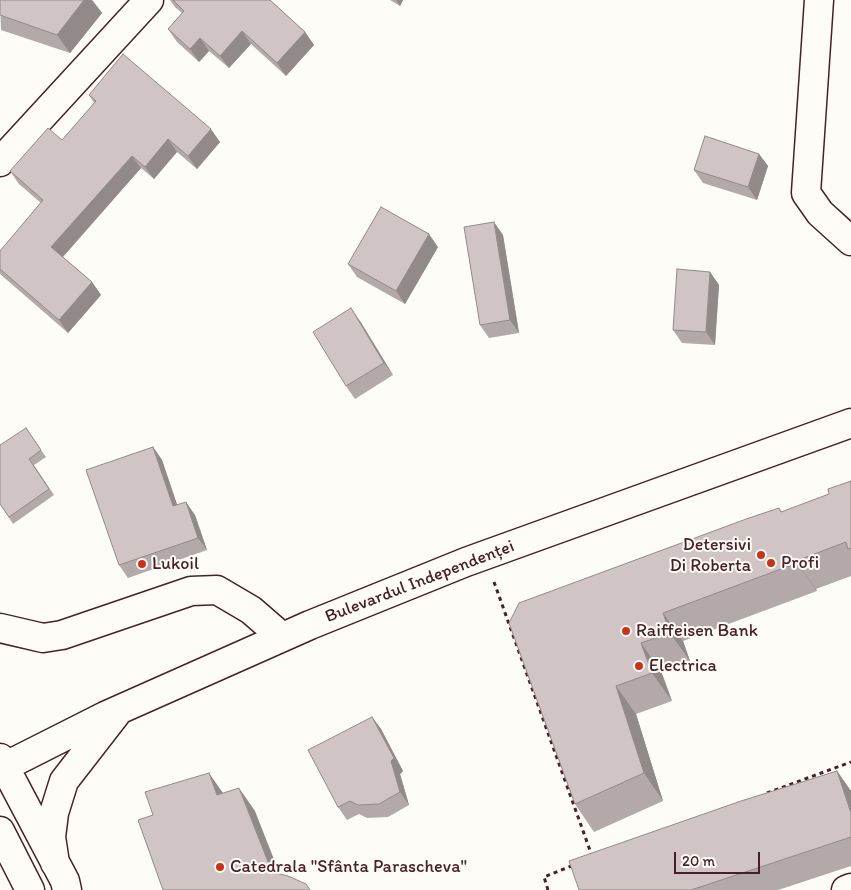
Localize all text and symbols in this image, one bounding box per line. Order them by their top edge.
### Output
place label: Detersivi Di Roberta [670,534,751,576]
street label: Bulevardul Independenței [322,536,518,628]
marker: Detersivi Di Roberta [755,549,767,561]
place label: Profi [781,552,819,574]
place label: Lukoil [152,553,199,575]
marker: Profi [765,557,777,569]
marker: Lukoil [136,558,148,570]
place label: Raiffeisen Bank [636,620,758,642]
marker: Raiffeisen Bank [620,625,632,637]
place label: Electrica [649,655,717,677]
marker: Electrica [633,660,645,672]
scale bar [676,842,762,874]
text: 20 m [682,852,715,870]
place label: Catedrala "Sfânta Parascheva" [230,856,467,878]
marker: Catedrala "Sfânta Parascheva" [214,861,226,873]

